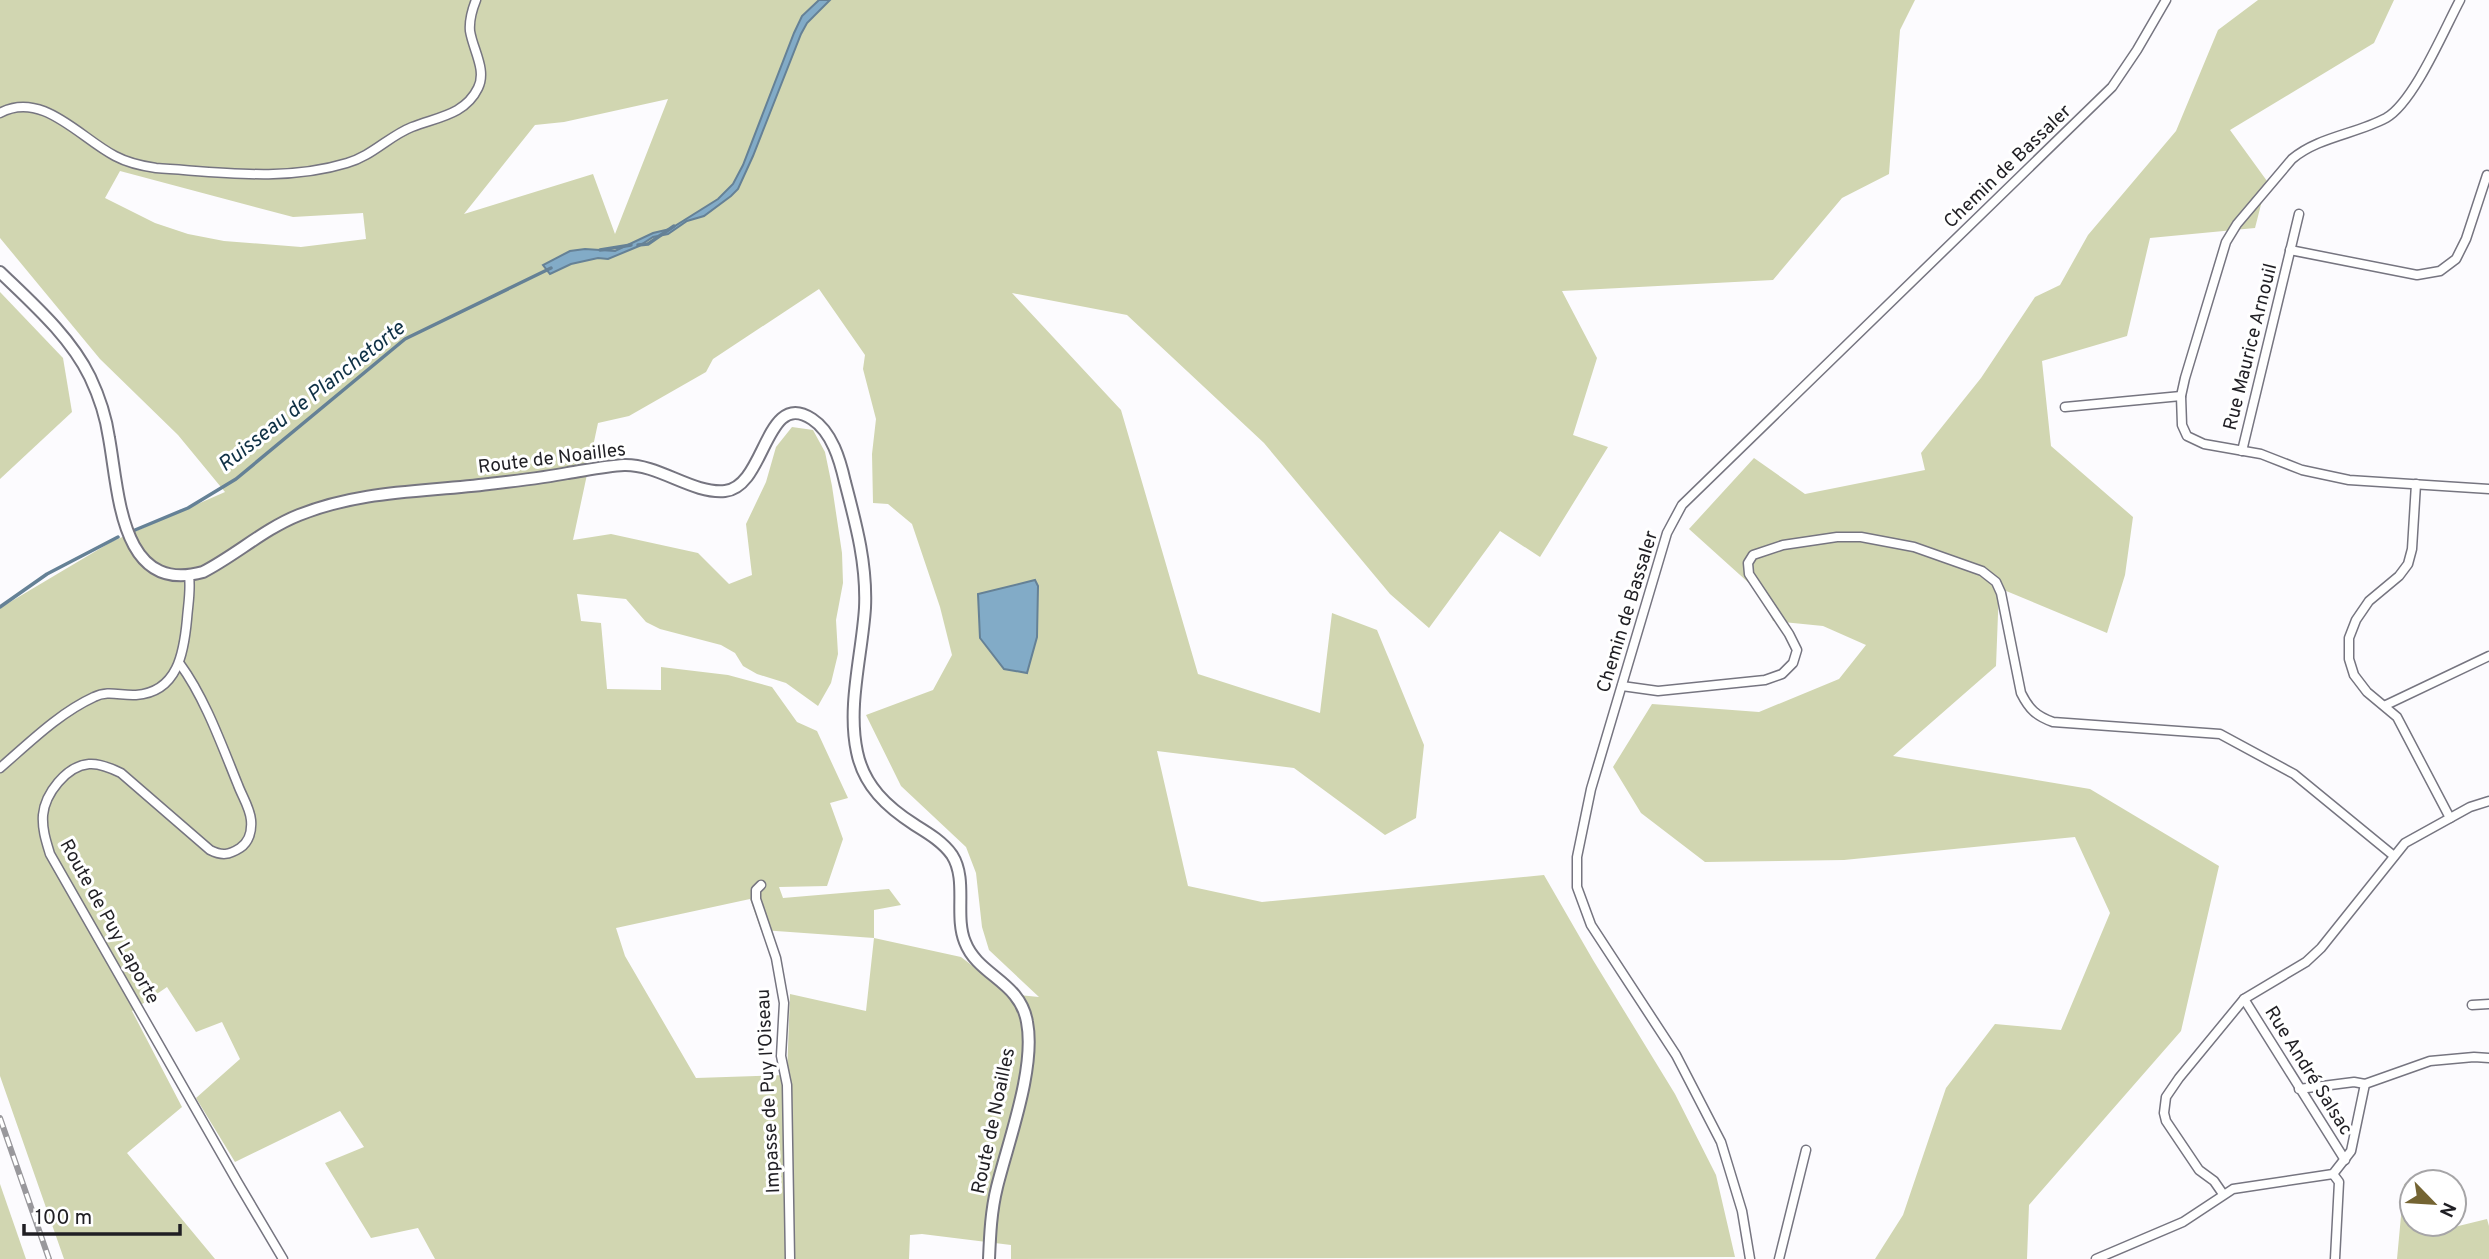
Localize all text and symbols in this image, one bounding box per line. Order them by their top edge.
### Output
street label: Chemin de Bassaler [1939,100,2077,234]
street label: Rue Maurice Arnouil [2219,261,2283,433]
water label: Ruisseau de Planchetorte [213,315,412,479]
street label: Route de Noailles [477,438,627,480]
street label: Chemin de Bassaler [1592,527,1664,696]
street label: Route de Puy Laporte [54,835,164,1009]
street label: Impasse de Puy l'Oiseau [752,988,786,1194]
street label: Rue André Salsac [2259,1002,2357,1140]
street label: Route de Noailles [967,1046,1021,1196]
north arrow [2398,1168,2468,1238]
scale bar [24,1192,180,1236]
text: N [2433,1198,2460,1221]
text: 100 m [35,1205,92,1232]

